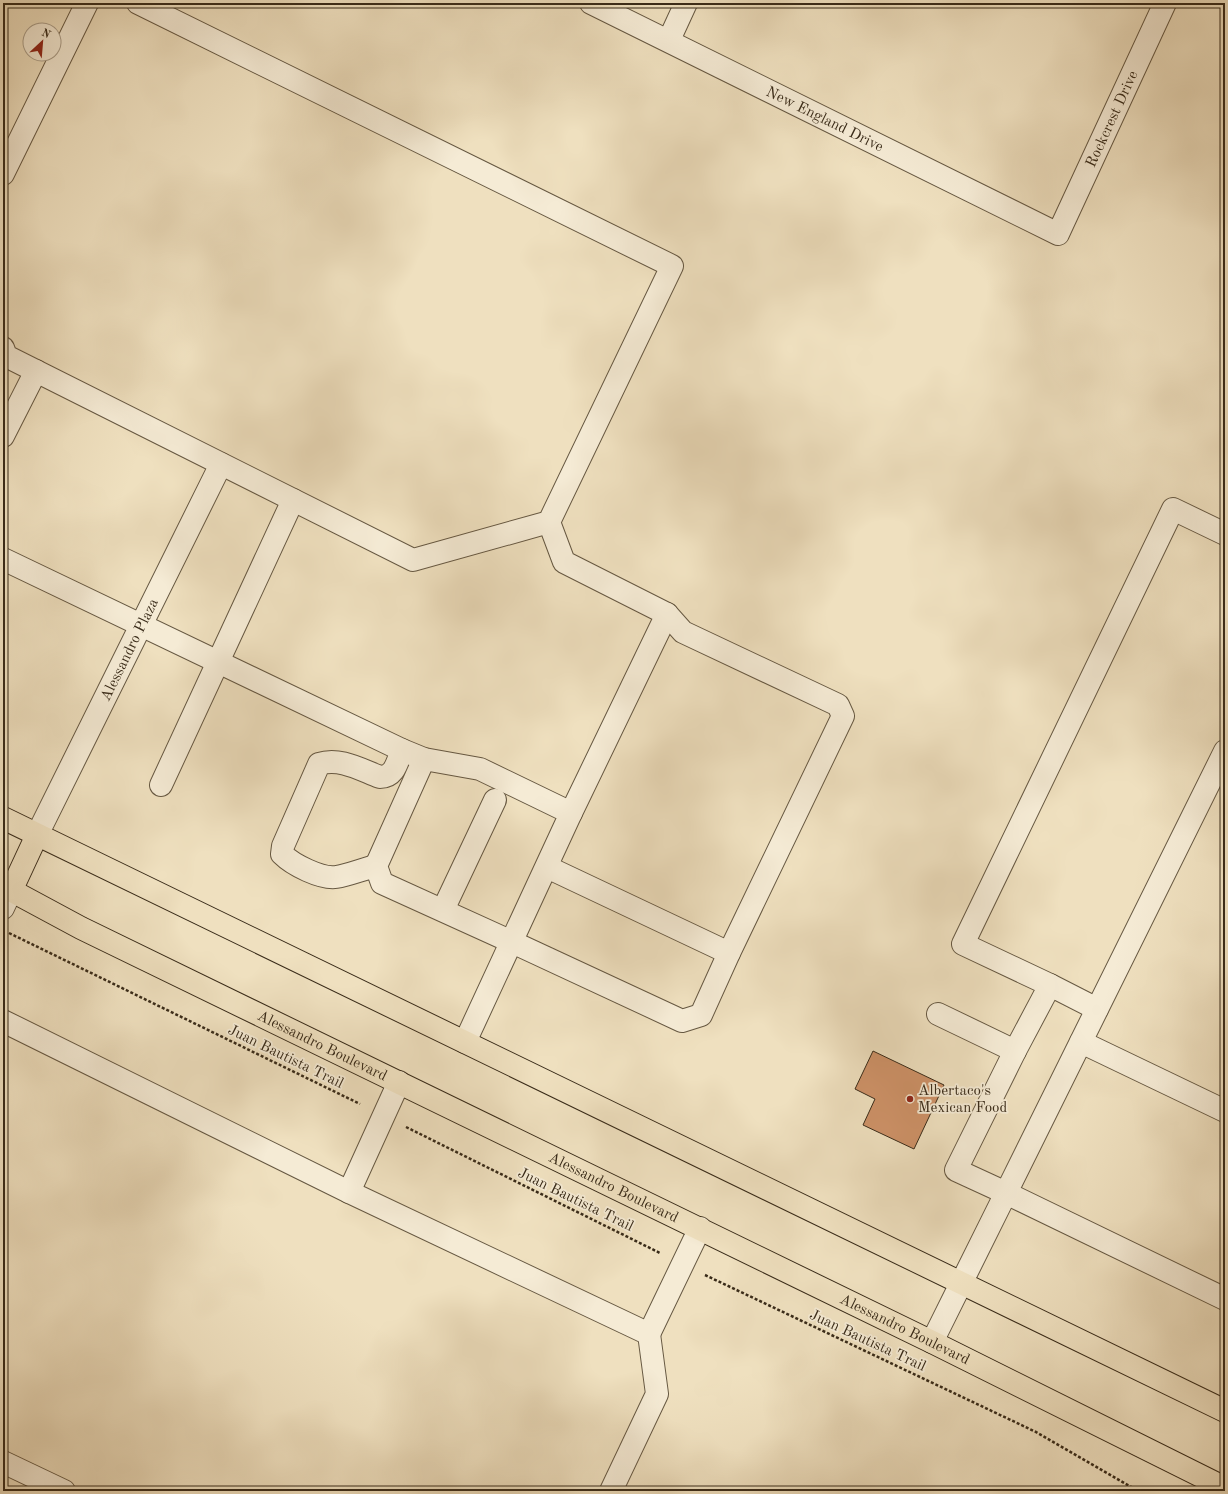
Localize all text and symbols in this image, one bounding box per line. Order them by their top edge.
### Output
north arrow [22,22,62,62]
text: N [40,28,52,41]
street label: Rockcrest Drive [1084,69,1141,170]
street label: New England Drive [763,85,885,155]
street label: Alessandro Plaza [99,596,162,704]
street label: Alessandro Boulevard [254,1009,389,1085]
street label: Juan Bautista Trail [225,1023,346,1092]
place label: Albertaco's Mexican Food [918,1084,1008,1116]
marker: Albertaco's Mexican Food [905,1094,915,1104]
street label: Alessandro Boulevard [546,1151,680,1226]
street label: Juan Bautista Trail [515,1166,636,1235]
street label: Alessandro Boulevard [837,1292,972,1369]
street label: Juan Bautista Trail [807,1308,928,1375]

